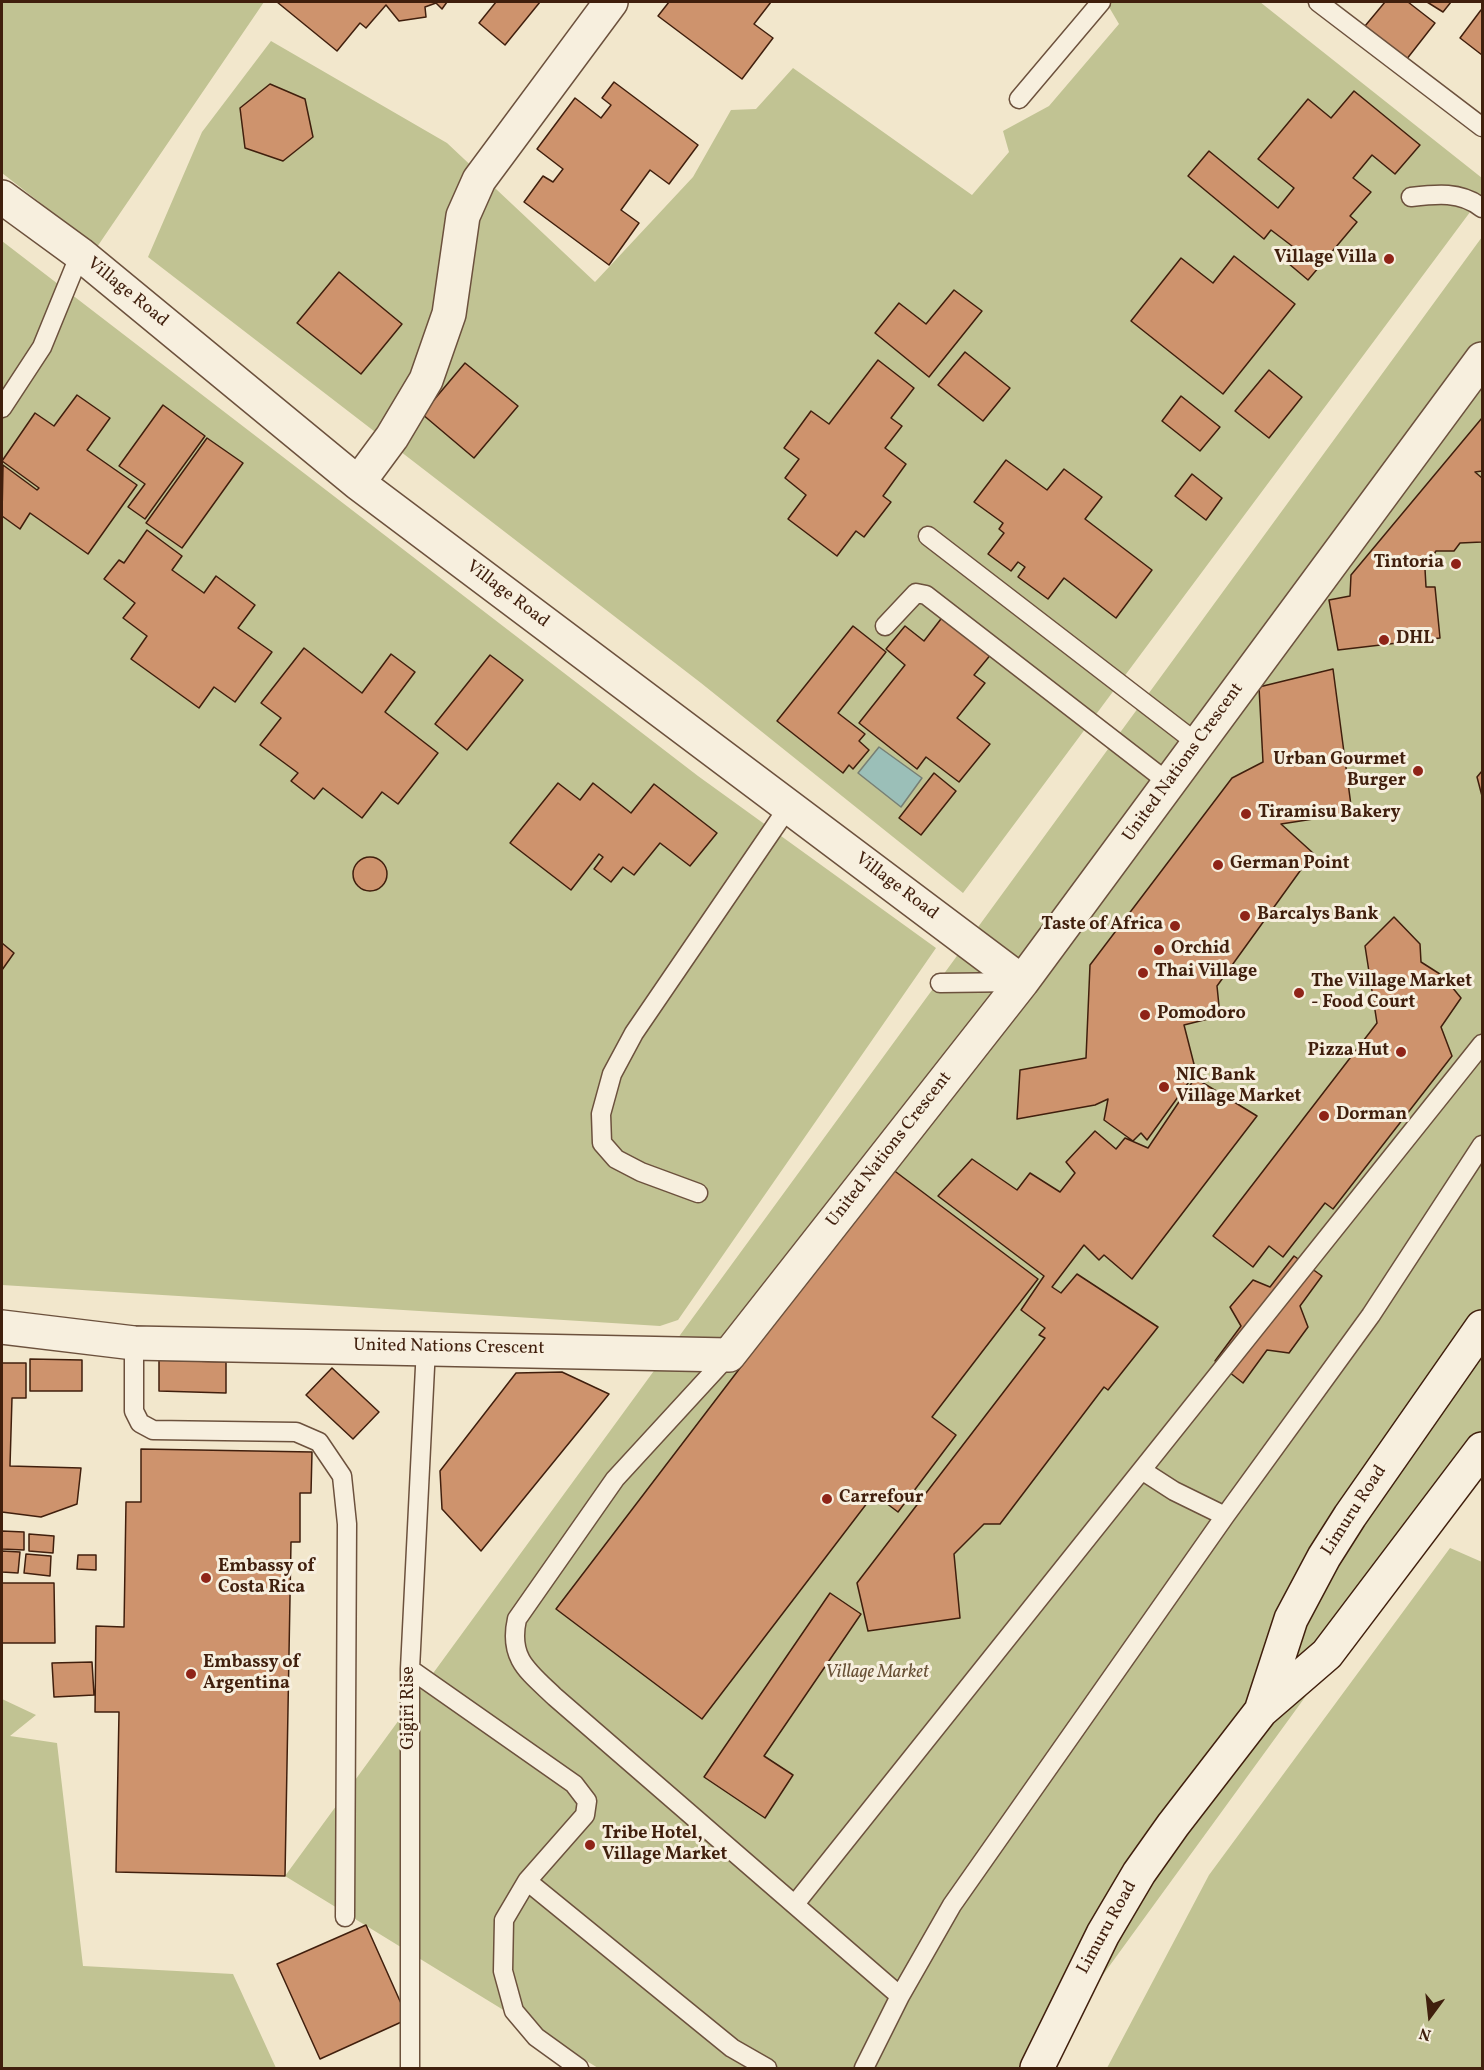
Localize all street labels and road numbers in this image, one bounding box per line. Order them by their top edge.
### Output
street label: Village Road [82,254,172,332]
street label: Village Road [461,557,553,633]
street label: United Nations Crescent [1119,679,1249,847]
street label: Village Road [850,849,942,925]
street label: United Nations Crescent [823,1068,957,1232]
street label: United Nations Crescent [353,1336,545,1360]
street label: Limuru Road [1318,1462,1392,1560]
street label: Gigiri Rise [399,1666,421,1750]
street label: Limuru Road [1073,1877,1143,1979]

